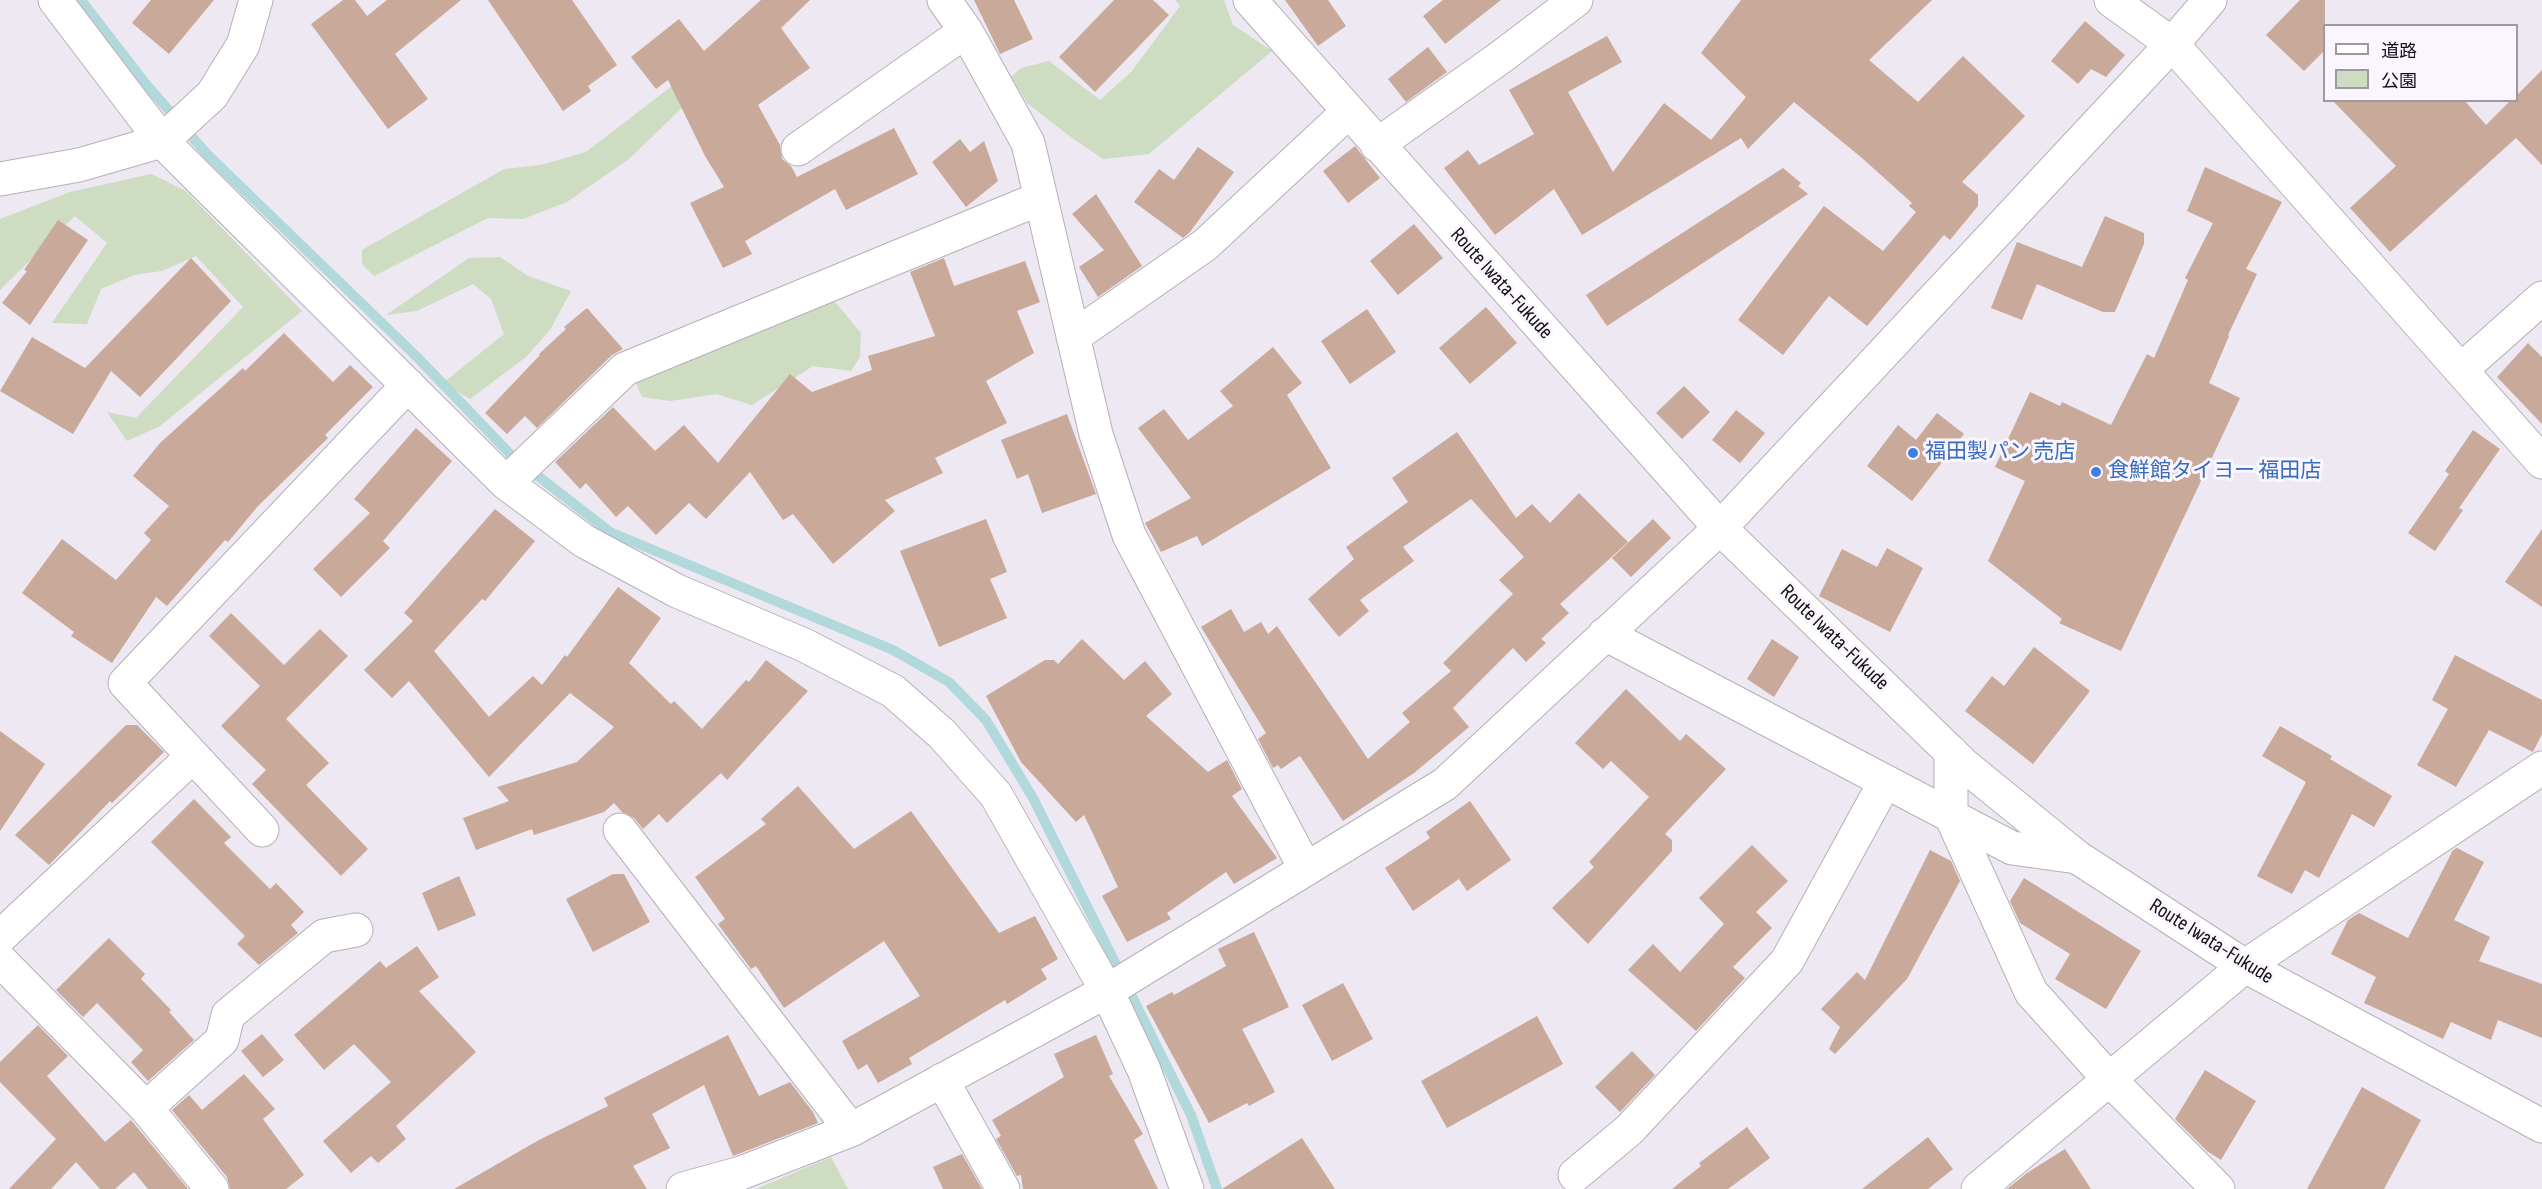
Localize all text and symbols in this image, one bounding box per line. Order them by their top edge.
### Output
legend [2323,24,2518,102]
text: 道路 [2381,41,2417,62]
text: 公園 [2381,71,2417,92]
street label: Route Iwata-Fukude [1444,223,1558,345]
place label: 福田製パン 売店 [1925,440,2075,466]
marker: 福田製パン 売店 [1906,446,1920,460]
place label: 食鮮館タイヨー 福田店 [2108,459,2321,485]
marker: 食鮮館タイヨー 福田店 [2089,465,2103,479]
street label: Route Iwata-Fukude [1774,580,1894,696]
street label: Route Iwata-Fukude [2144,894,2278,990]

